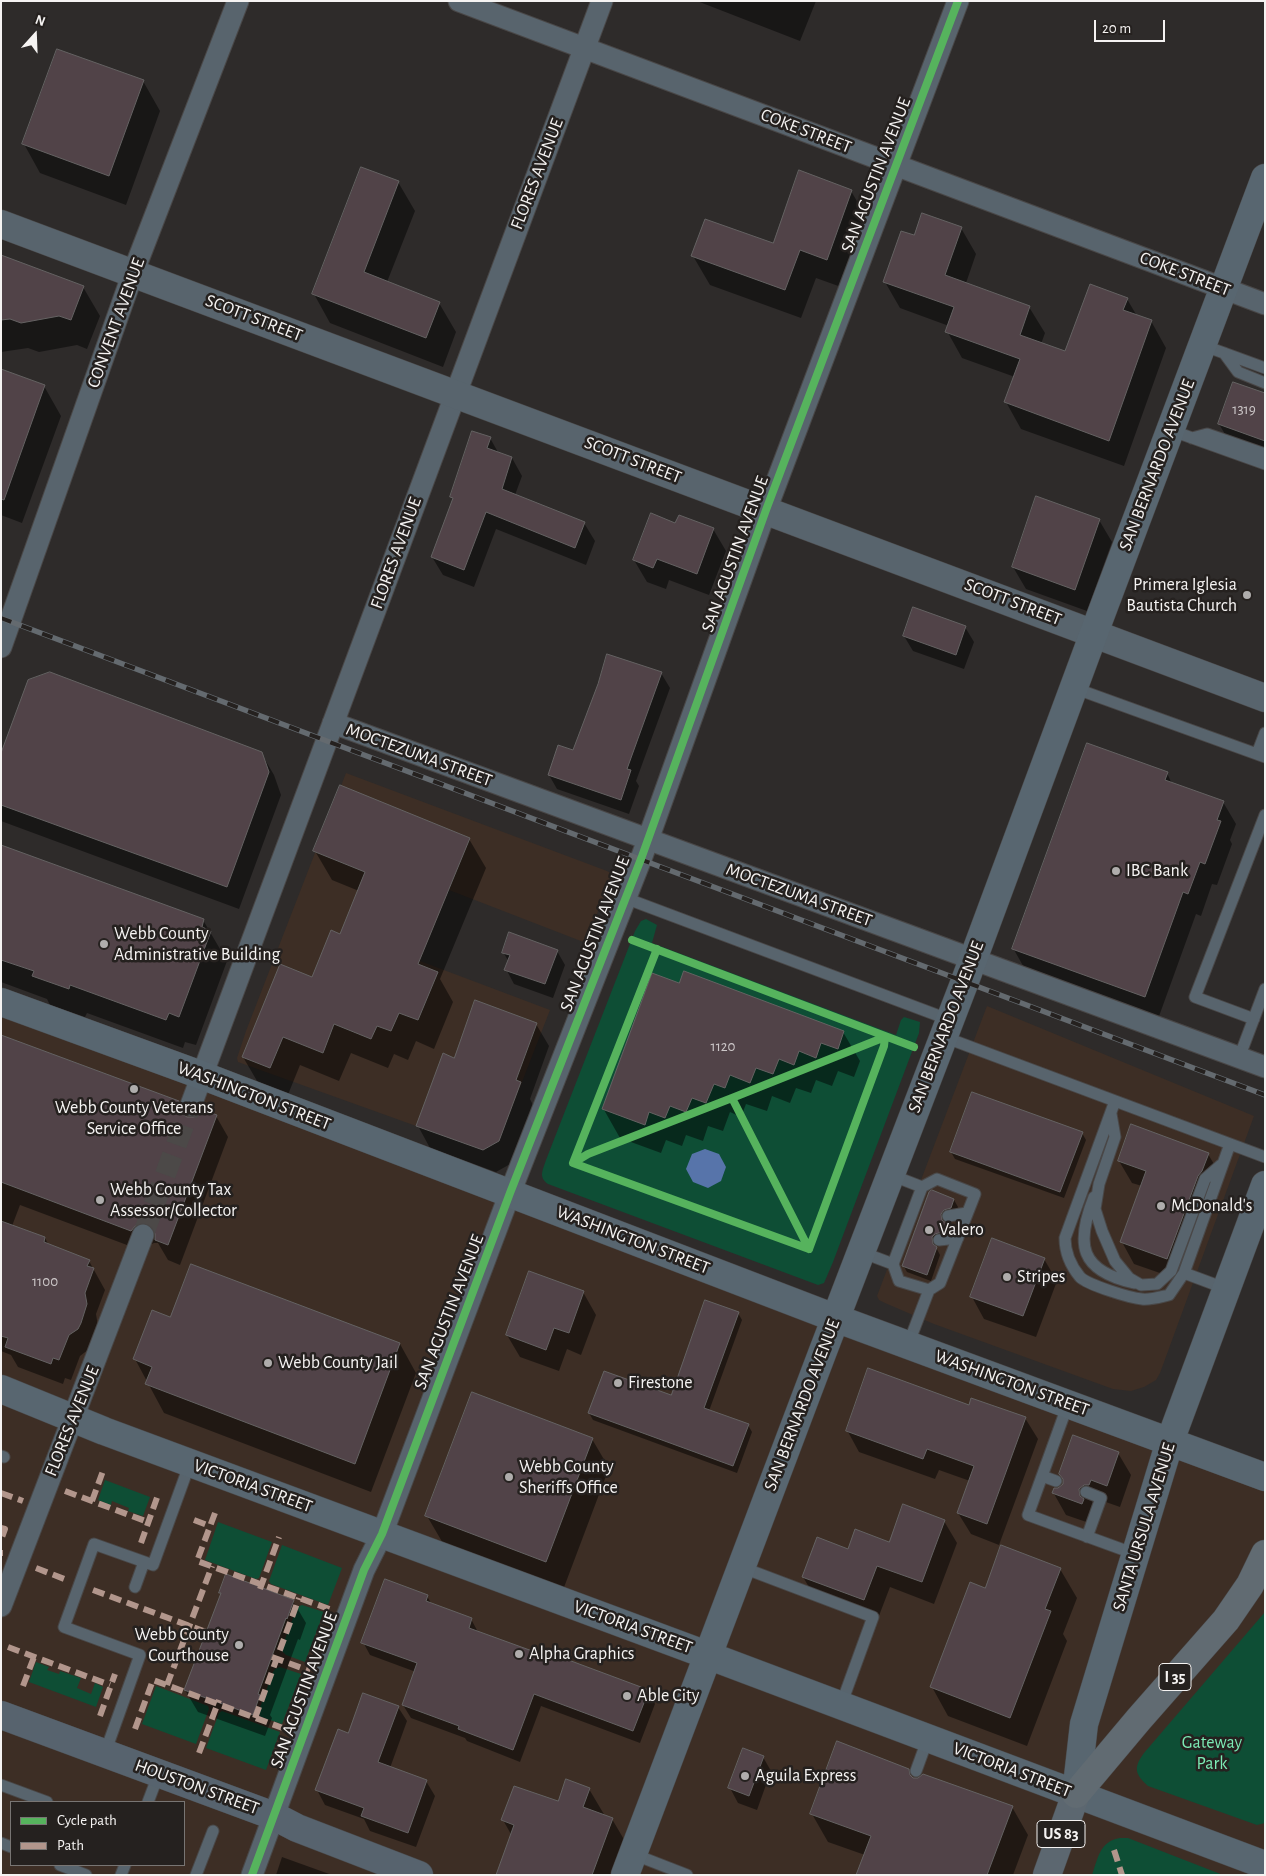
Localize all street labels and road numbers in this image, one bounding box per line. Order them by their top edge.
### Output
street label: SAN AGUSTIN AVENUE [836,94,916,256]
street label: COKE STREET [758,104,854,158]
street label: FLORES AVENUE [506,115,568,233]
street label: COKE STREET [1137,247,1233,301]
street label: CONVENT AVENUE [83,255,149,391]
street label: SCOTT STREET [202,290,306,346]
street label: SAN BERNARDO AVENUE [1114,376,1200,554]
street label: SCOTT STREET [581,432,685,488]
street label: SAN AGUSTIN AVENUE [697,473,773,635]
street label: FLORES AVENUE [366,494,426,612]
street label: SCOTT STREET [961,574,1065,630]
street label: MOCTEZUMA STREET [343,719,495,791]
street label: SAN AGUSTIN AVENUE [555,853,635,1015]
street label: MOCTEZUMA STREET [723,859,875,931]
street label: SAN BERNARDO AVENUE [903,938,989,1116]
street label: WASHINGTON STREET [174,1057,334,1135]
street label: WASHINGTON STREET [553,1201,713,1279]
street label: SAN AGUSTIN AVENUE [409,1231,489,1393]
street label: SAN BERNARDO AVENUE [759,1316,845,1494]
street label: WASHINGTON STREET [932,1345,1092,1421]
street label: FLORES AVENUE [40,1363,104,1479]
street label: SANTA URSULA AVENUE [1108,1440,1180,1614]
street label: VICTORIA STREET [191,1454,315,1518]
street label: VICTORIA STREET [571,1595,695,1659]
street label: SAN AGUSTIN AVENUE [266,1609,342,1771]
road number: I 35 [1159,1664,1191,1690]
street label: VICTORIA STREET [950,1738,1074,1802]
street label: HOUSTON STREET [132,1754,262,1820]
road number: US 83 [1037,1820,1085,1848]

